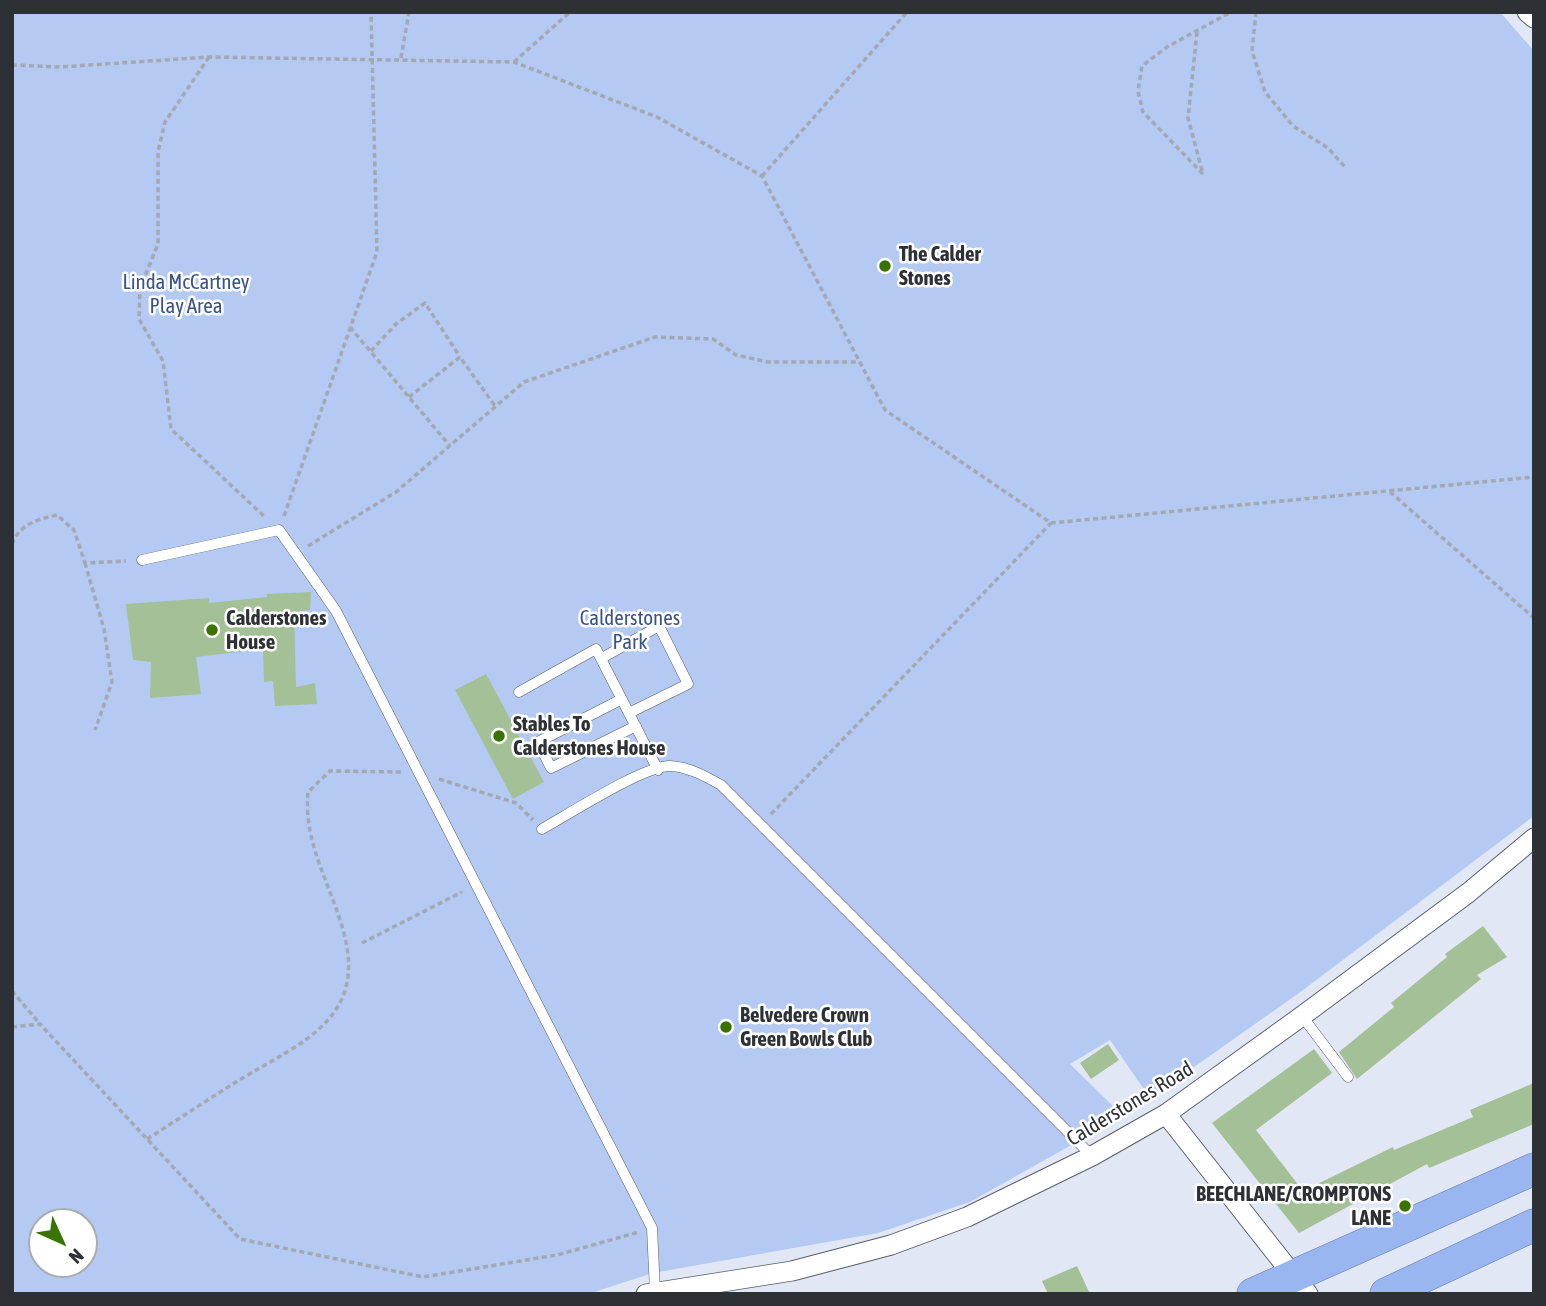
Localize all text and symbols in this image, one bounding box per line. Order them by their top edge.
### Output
place label: The Calder Stones [899,241,981,291]
marker: The Calder Stones [877,258,893,274]
park label: Linda McCartney Play Area [123,269,249,319]
place label: Calderstones House [226,605,327,655]
park label: Calderstones Park [580,605,680,655]
marker: Calderstones House [204,622,220,638]
place label: Stables To Calderstones House [513,711,666,761]
marker: Stables To Calderstones House [491,728,507,744]
place label: Belvedere Crown Green Bowls Club [740,1002,872,1052]
marker: Belvedere Crown Green Bowls Club [718,1019,734,1035]
street label: Calderstones Road [1062,1056,1198,1152]
place label: BEECHLANE/CROMPTONS LANE [1196,1181,1391,1231]
marker: BEECHLANE/CROMPTONS LANE [1397,1198,1413,1214]
north arrow [28,1208,98,1278]
text: N [65,1245,88,1268]

